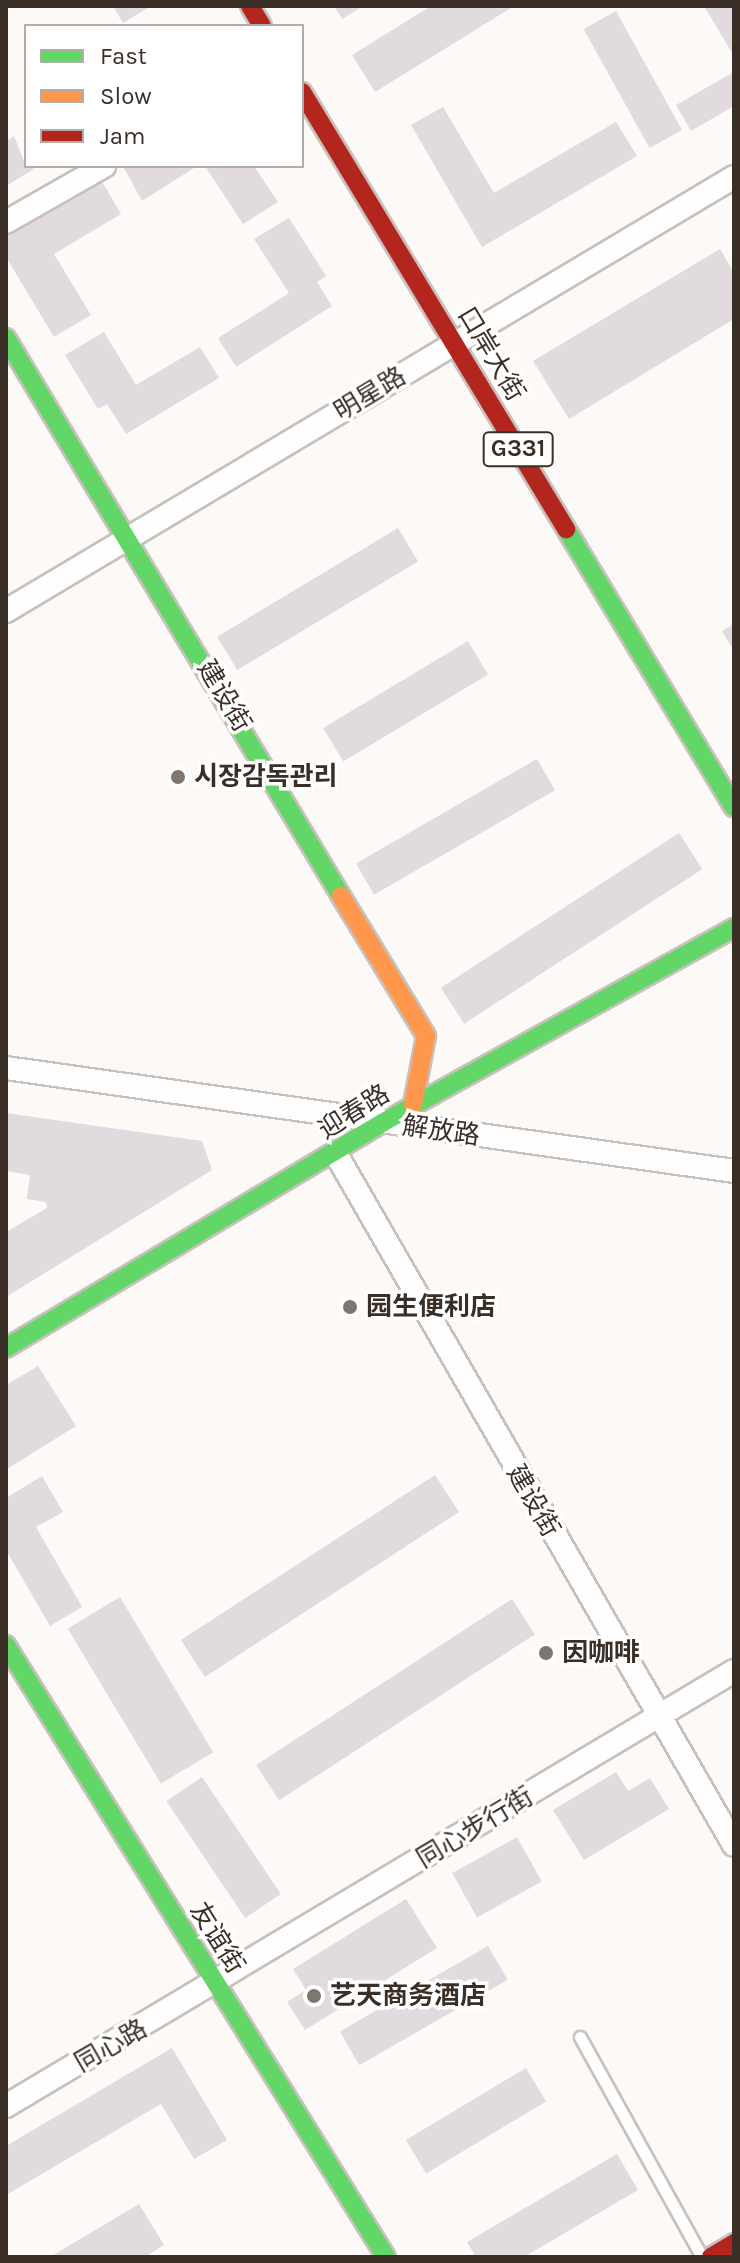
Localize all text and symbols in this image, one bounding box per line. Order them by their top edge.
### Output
legend [24,24,304,168]
text: Fast [100,42,147,70]
text: Slow [100,82,152,110]
text: Jam [100,122,145,150]
street label: 口岸大街 [451,301,531,407]
street label: 明星路 [329,361,411,427]
road number: G331 [482,429,554,469]
street label: 建设街 [191,655,257,737]
place label: 시장감독관리 [194,761,338,793]
marker: 시장감독관리 [169,768,187,786]
street label: 迎春路 [313,1078,395,1146]
street label: 解放路 [400,1110,482,1152]
place label: 园生便利店 [366,1291,496,1323]
marker: 园生便利店 [341,1298,359,1316]
street label: 建设街 [500,1459,566,1543]
place label: 因咖啡 [562,1637,640,1669]
marker: 因咖啡 [537,1644,555,1662]
street label: 同心步行街 [411,1781,539,1875]
street label: 友谊街 [183,1897,251,1979]
place label: 艺天商务酒店 [330,1980,486,2012]
marker: 艺天商务酒店 [305,1987,323,2005]
street label: 同心路 [69,2013,153,2079]

